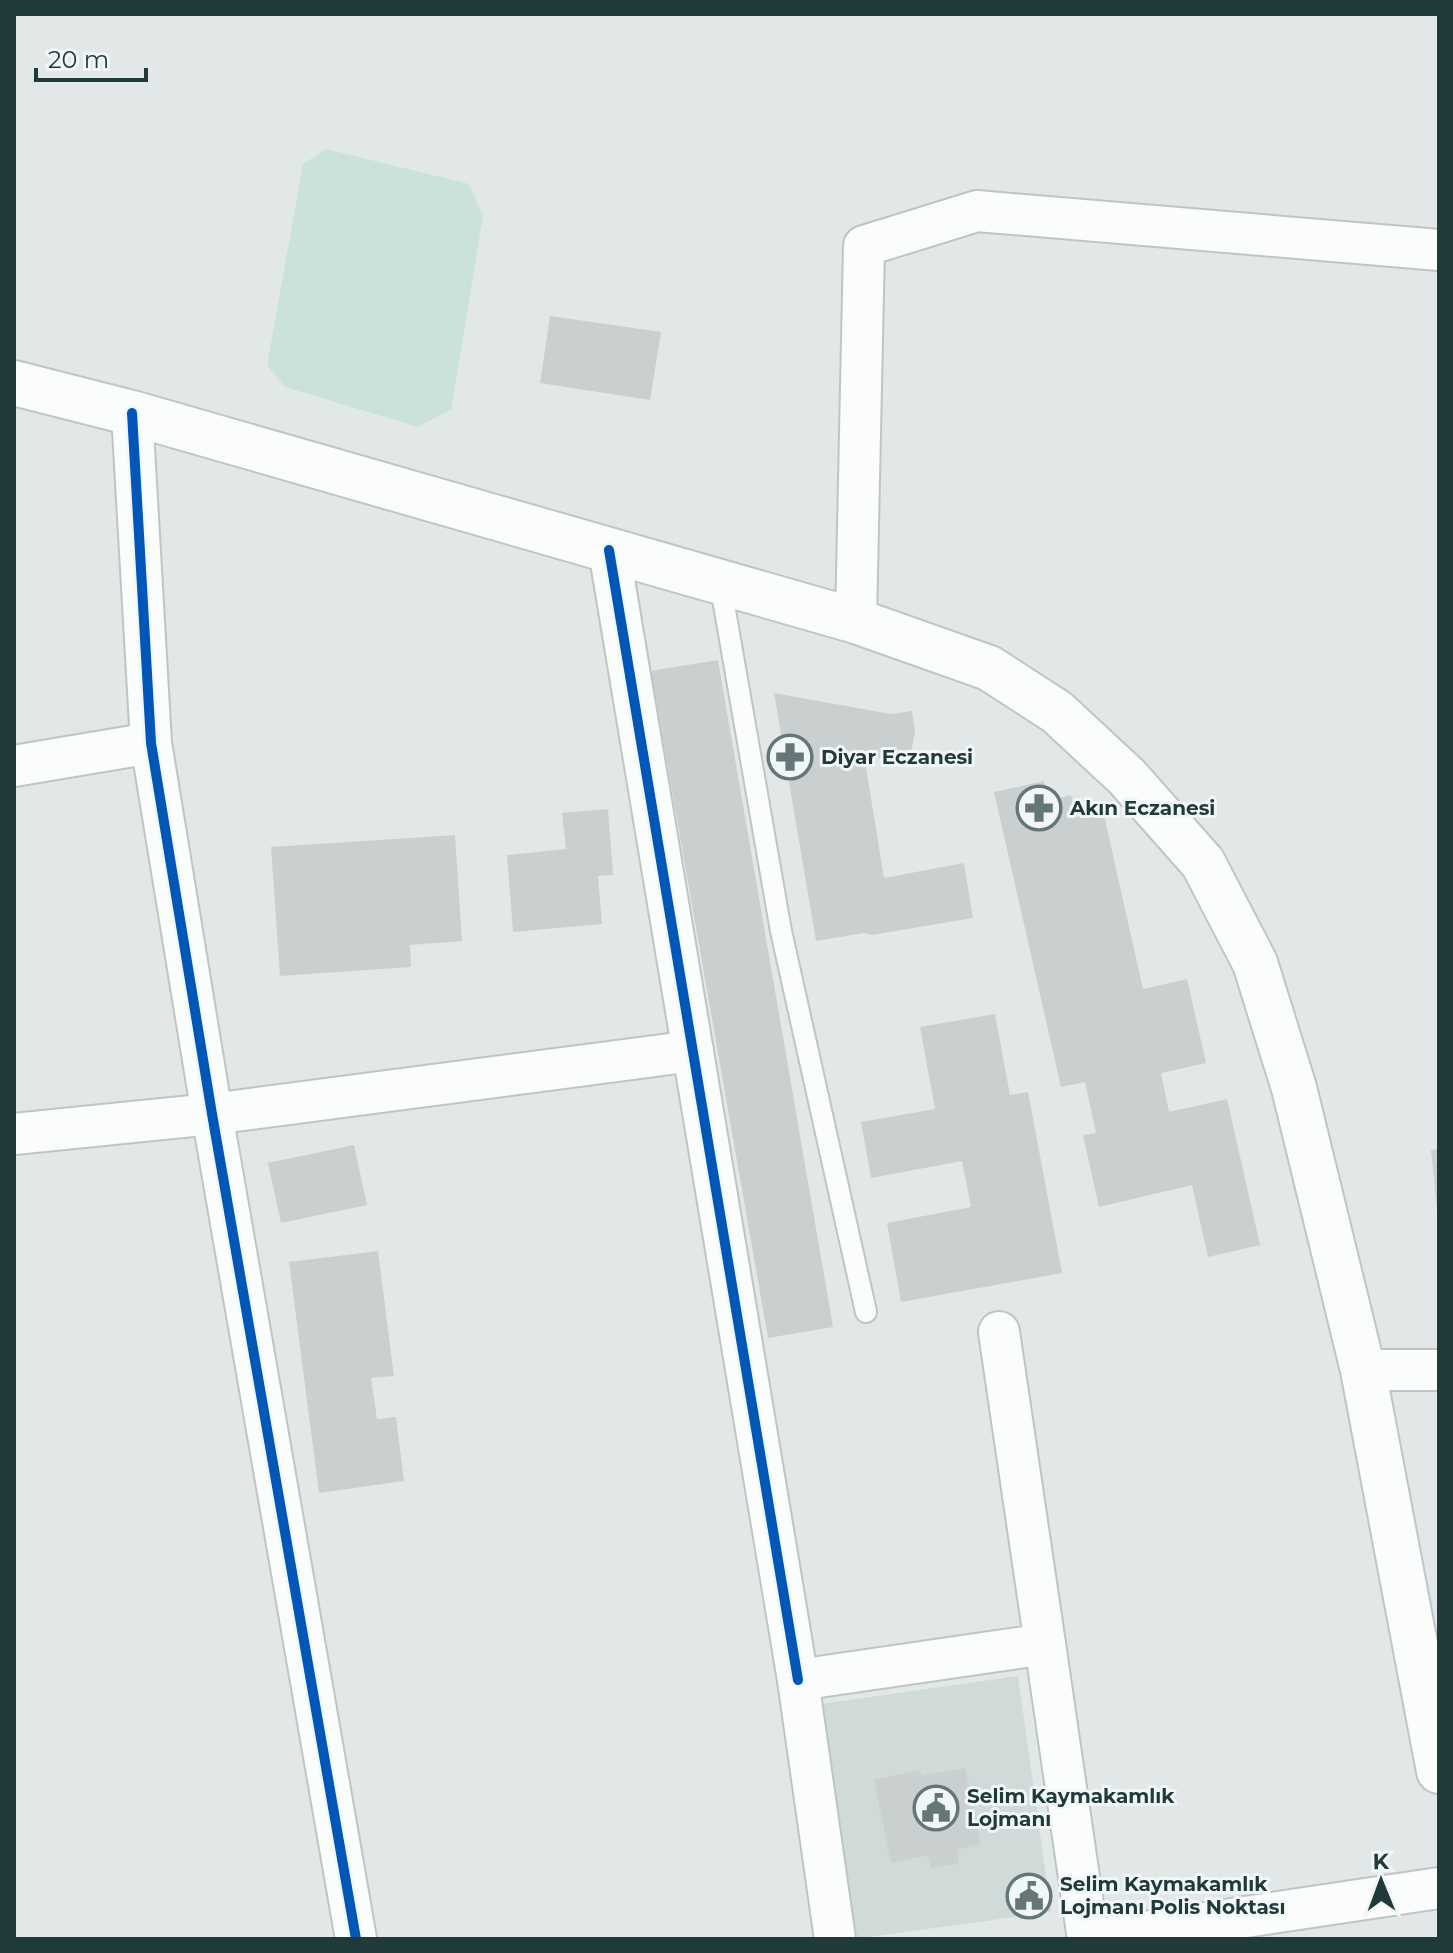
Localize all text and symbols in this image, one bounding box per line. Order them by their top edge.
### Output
scale bar [36,32,146,82]
text: 20 m [48,45,109,74]
pharmacy icon: Diyar Eczanesi [766,733,814,781]
place label: Diyar Eczanesi [821,745,973,769]
pharmacy icon: Akın Eczanesi [1015,784,1063,832]
place label: Akın Eczanesi [1069,796,1215,820]
public building icon: Selim Kaymakamlık Lojmanı [912,1784,960,1832]
place label: Selim Kaymakamlık Lojmanı [967,1784,1175,1831]
north arrow [1341,1841,1421,1921]
text: K [1372,1848,1390,1875]
public building icon: Selim Kaymakamlık Lojmanı Polis Noktası [1005,1872,1053,1920]
place label: Selim Kaymakamlık Lojmanı Polis Noktası [1060,1872,1285,1919]

